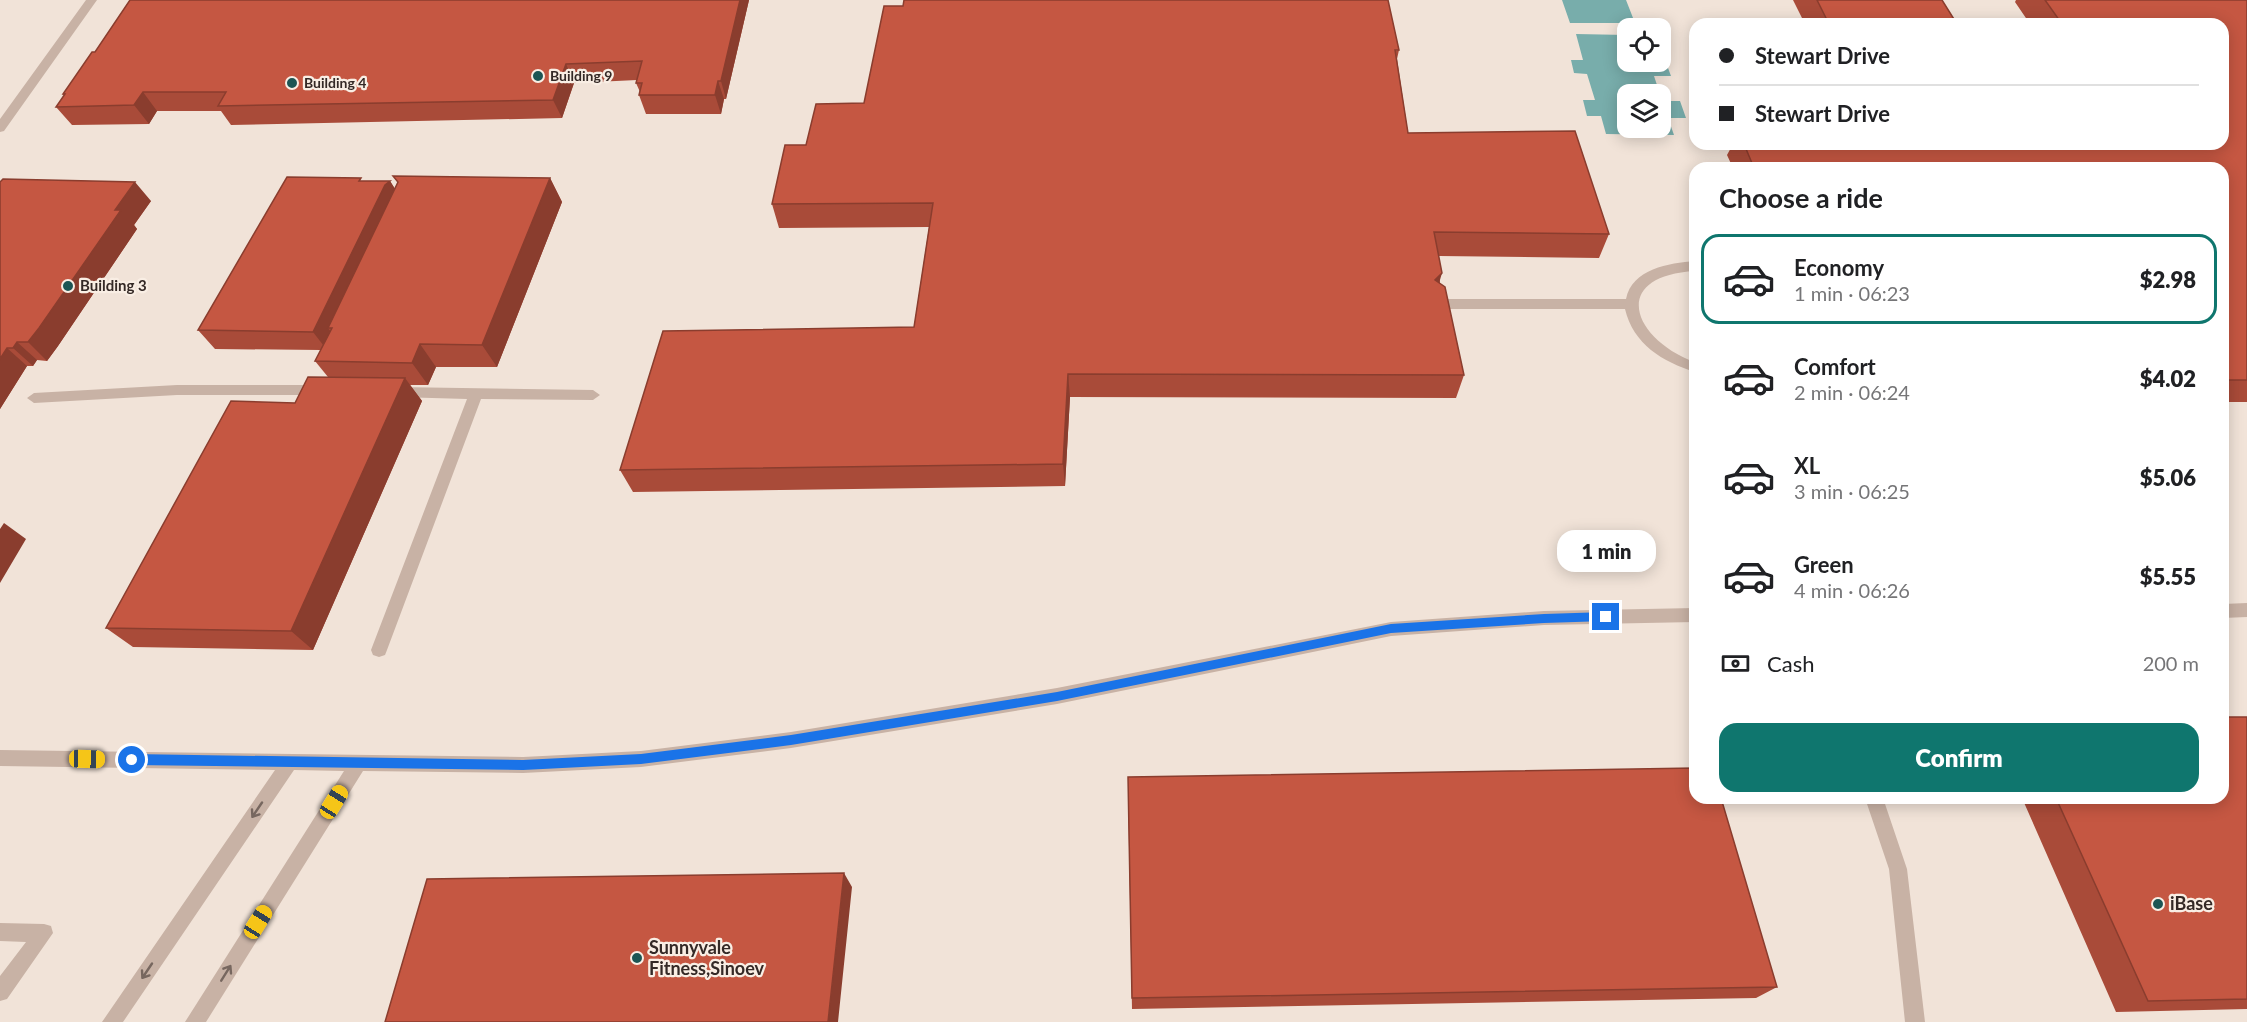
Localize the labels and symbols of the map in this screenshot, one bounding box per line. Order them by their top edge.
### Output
place label: Building 9 [550,67,612,84]
marker: Building 9 [531,69,545,83]
place label: Building 4 [304,74,366,91]
marker: Building 4 [285,76,299,90]
place label: Building 3 [80,276,147,294]
marker: Building 3 [61,279,75,293]
callout: 1 min [1556,530,1656,572]
route end [1592,603,1619,630]
route start [118,746,145,773]
car [69,750,105,768]
car [317,782,351,822]
one-way arrow [251,801,263,818]
place label: iBase [2170,892,2213,914]
marker: iBase [2151,897,2165,911]
car [241,902,275,942]
place label: Sunnyvale Fitness,Sinoev [649,936,765,979]
marker: Sunnyvale Fitness,Sinoev [630,951,644,965]
one-way arrow [141,962,153,979]
one-way arrow [220,964,233,981]

